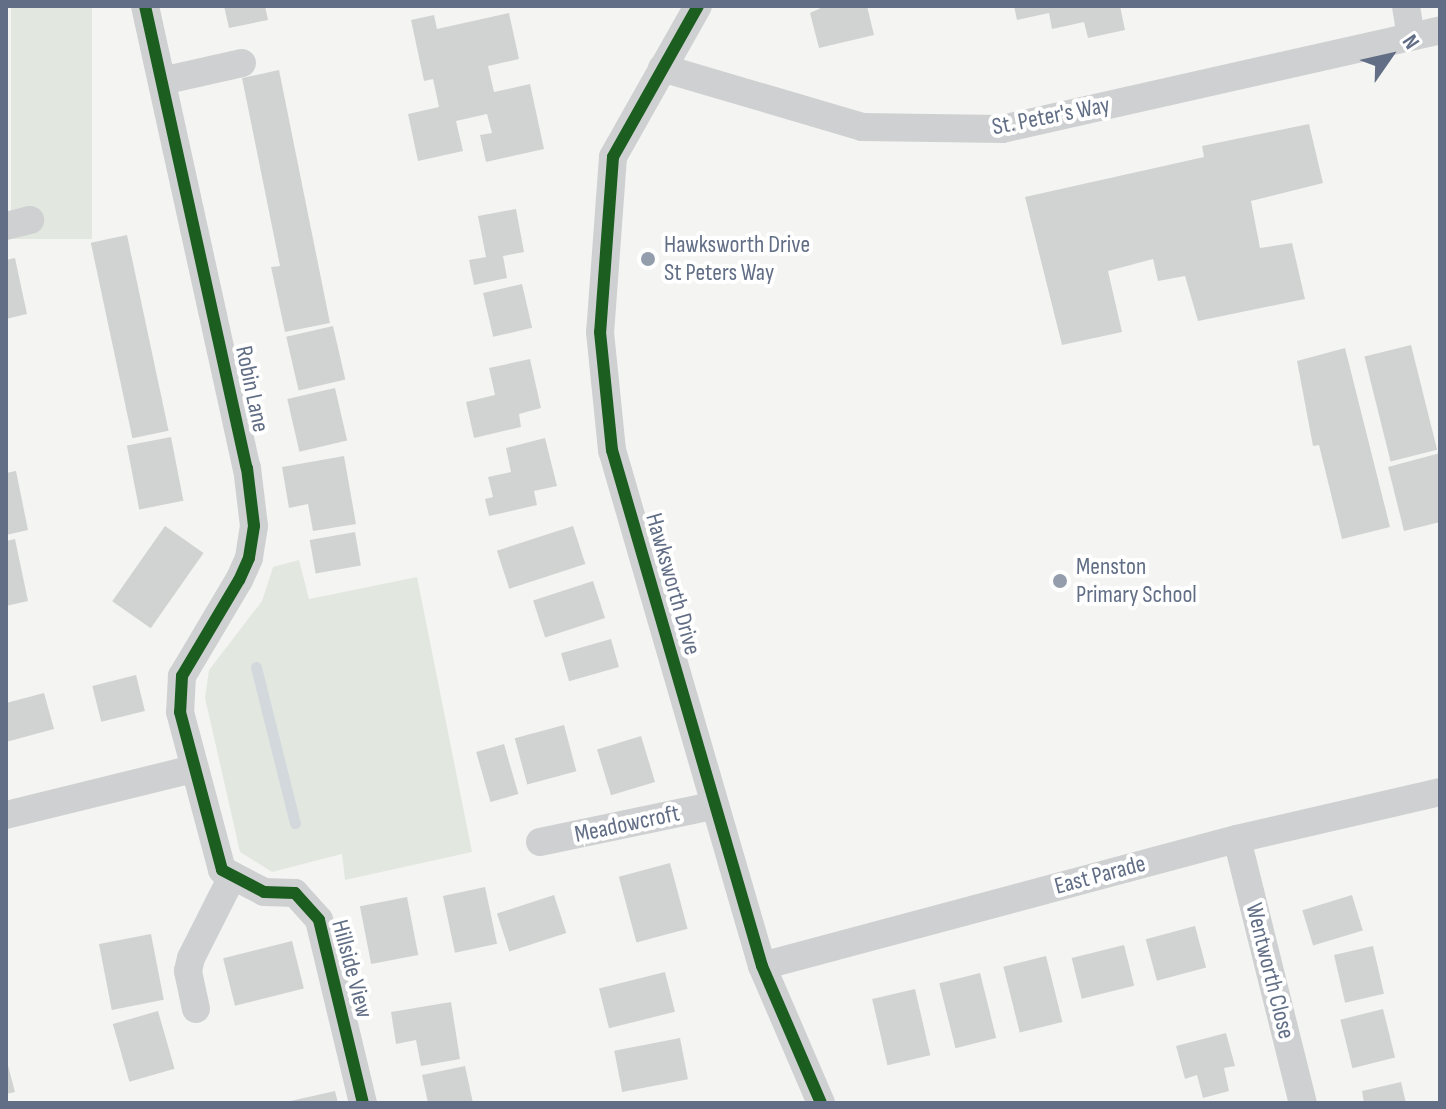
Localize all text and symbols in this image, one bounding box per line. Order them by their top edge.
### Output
north arrow [1350,16,1430,96]
text: N [1396,30,1425,55]
street label: St. Peter's Way [990,90,1112,142]
place label: Hawksworth Drive St Peters Way [664,231,810,287]
marker: Hawksworth Drive St Peters Way [639,250,657,268]
street label: Robin Lane [229,343,275,435]
street label: Hawksworth Drive [639,510,707,658]
place label: Menston Primary School [1076,553,1197,609]
marker: Menston Primary School [1051,572,1069,590]
street label: Meadowcroft [572,799,682,849]
street label: East Parade [1051,849,1149,901]
street label: Wentworth Close [1239,900,1301,1042]
street label: Hillside View [325,917,379,1021]

